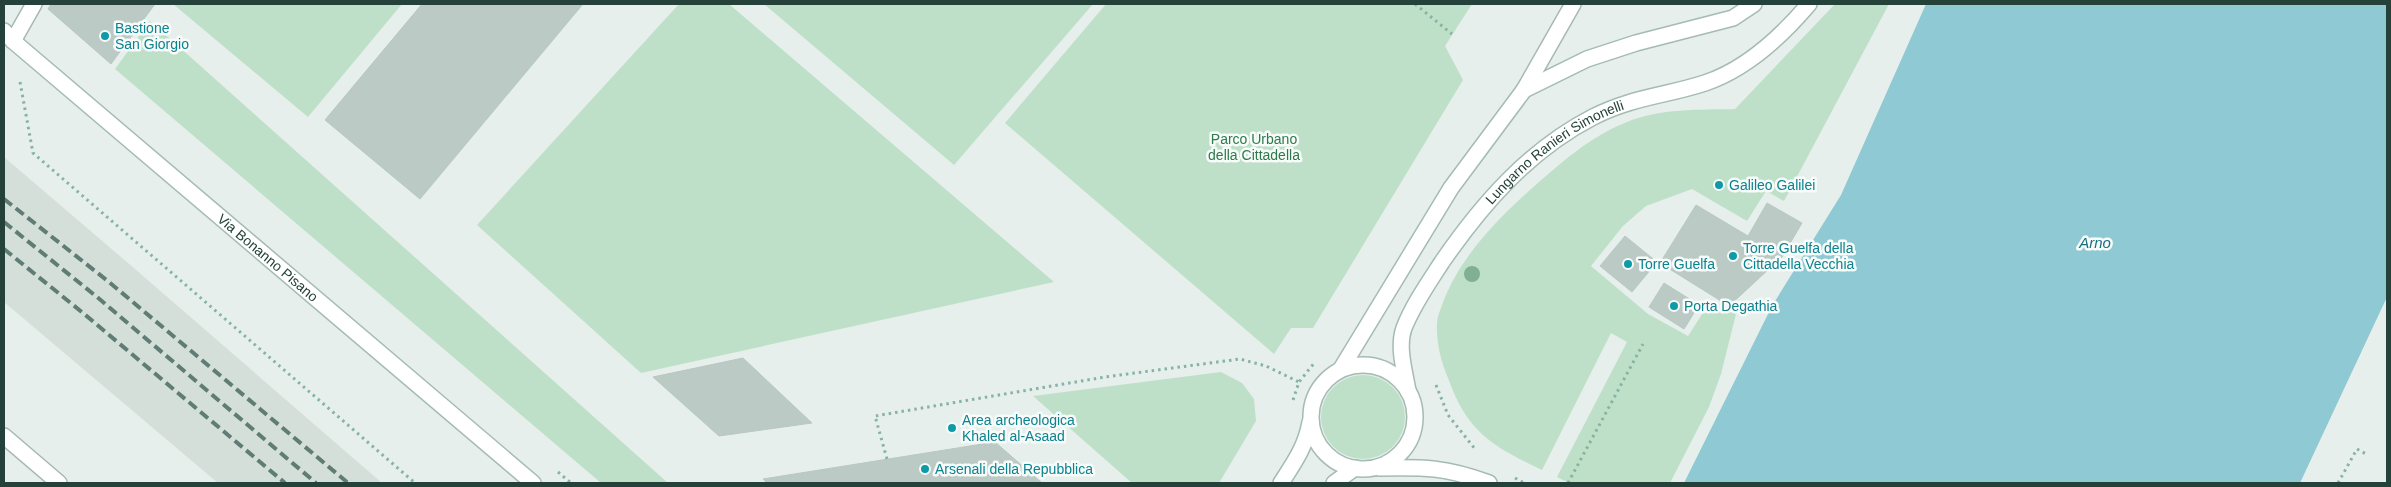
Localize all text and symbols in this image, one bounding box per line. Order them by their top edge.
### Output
place label: Bastione San Giorgio [115,20,189,52]
marker: Bastione San Giorgio [99,30,111,42]
street label: Lungarno Ranieri Simonelli [1482,97,1626,207]
park label: Parco Urbano della Cittadella [1208,131,1300,163]
place label: Galileo Galilei [1729,177,1815,193]
marker: Galileo Galilei [1713,179,1725,191]
street label: Via Bonanno Pisano [214,211,322,305]
water label: Arno [2078,234,2111,251]
place label: Torre Guelfa della Cittadella Vecchia [1743,240,1855,272]
marker: Torre Guelfa della Cittadella Vecchia [1727,250,1739,262]
place label: Torre Guelfa [1638,256,1715,272]
marker: Torre Guelfa [1622,258,1634,270]
place label: Porta Degathia [1684,298,1778,314]
marker: Porta Degathia [1668,300,1680,312]
place label: Area archeologica Khaled al-Asaad [962,412,1075,444]
marker: Area archeologica Khaled al-Asaad [946,422,958,434]
place label: Arsenali della Repubblica [935,461,1093,477]
marker: Arsenali della Repubblica [919,463,931,475]

